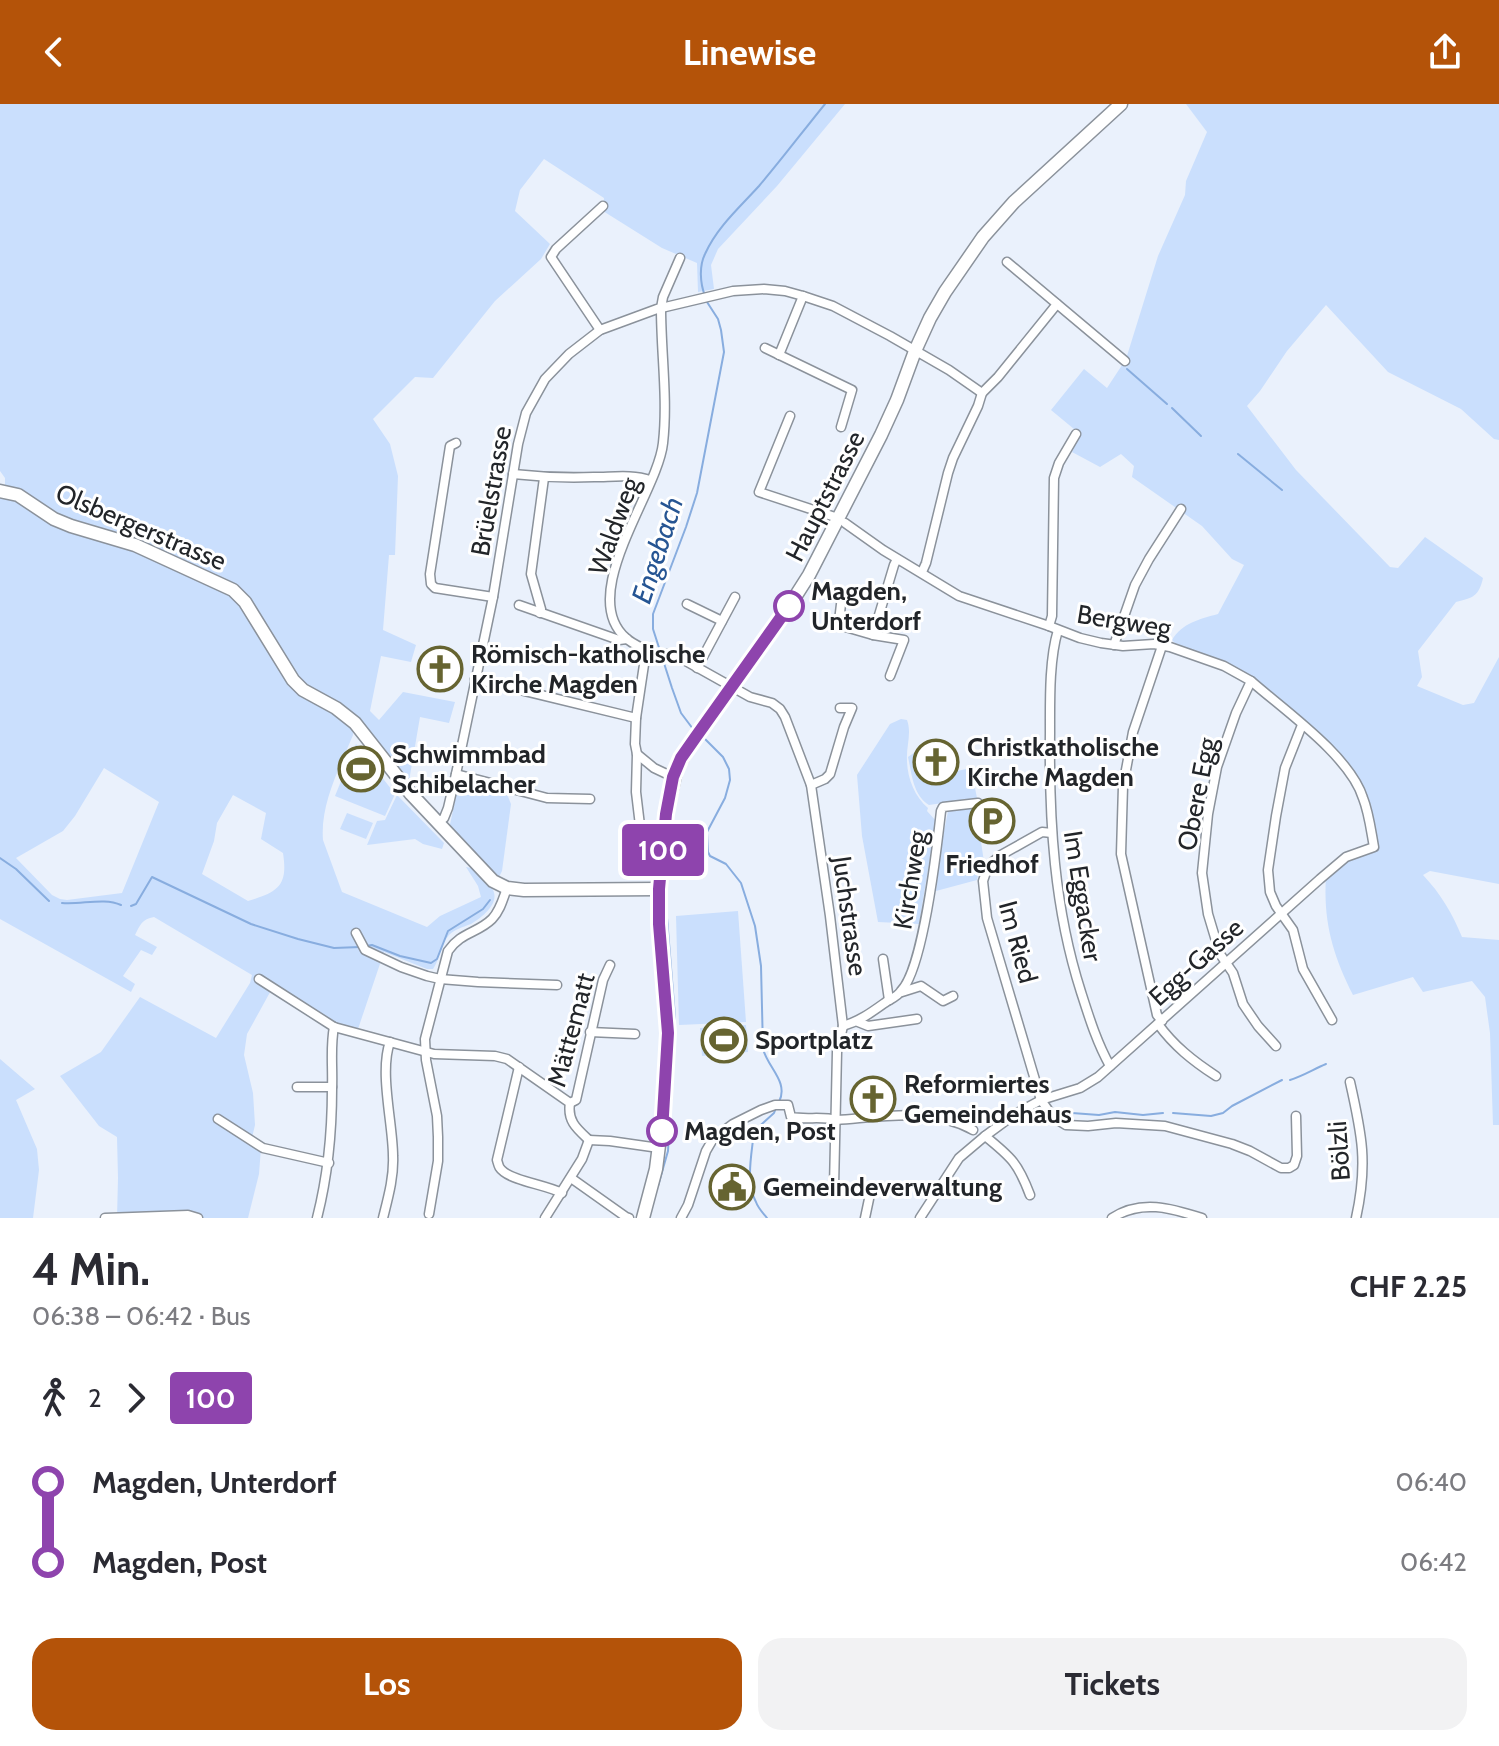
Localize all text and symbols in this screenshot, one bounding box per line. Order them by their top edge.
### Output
icon: back [32,30,76,74]
text: Linewise [683,30,816,74]
icon: share [1423,30,1467,74]
street label: Brüelstrasse [464,423,518,559]
street label: Hauptstrasse [778,425,872,567]
street label: Waldweg [582,472,647,579]
street label: Olsbergerstrasse [51,477,231,577]
water label: Engebach [624,492,690,608]
place label: Magden, Unterdorf [811,575,921,637]
marker: Magden, Unterdorf [774,591,804,621]
street label: Bergweg [1075,598,1174,644]
place label: Römisch-katholische Kirche Magden [471,638,705,700]
church icon: Römisch-katholische Kirche Magden [416,645,464,693]
place label: Christkatholische Kirche Magden [967,731,1159,793]
street label: Obere Egg [1170,734,1224,853]
place label: Schwimmbad Schibelacher [392,738,546,800]
church icon: Christkatholische Kirche Magden [912,738,960,786]
sports icon: Schwimmbad Schibelacher [337,745,385,793]
parking icon: Friedhof [968,797,1016,845]
line badge: 100 [617,824,709,876]
street label: Kirchweg [886,827,934,932]
street label: Im Eggacker [1057,828,1109,964]
text: 100 [638,833,688,867]
place label: Friedhof [945,848,1039,880]
street label: Juchstrasse [826,853,874,978]
street label: Im Ried [992,897,1044,987]
street label: Egg-Gasse [1142,911,1250,1013]
street label: Mättematt [540,969,602,1090]
sports icon: Sportplatz [700,1016,748,1064]
place label: Sportplatz [755,1024,873,1056]
place label: Reformiertes Gemeindehaus [904,1068,1072,1130]
church icon: Reformiertes Gemeindehaus [849,1075,897,1123]
place label: Magden, Post [684,1115,836,1147]
marker: Magden, Post [647,1116,677,1146]
street label: Bölzli [1321,1120,1357,1182]
public building icon: Gemeindeverwaltung [708,1163,756,1211]
place label: Gemeindeverwaltung [763,1171,1002,1203]
text: 4 Min. [32,1243,150,1296]
text: CHF 2.25 [1350,1268,1467,1305]
text: 06:38 – 06:42 · Bus [32,1300,251,1332]
icon: walk [32,1376,76,1420]
icon: forward [114,1376,158,1420]
text: 100 [186,1381,236,1415]
text: 2 [88,1382,102,1414]
text: Magden, Unterdorf [92,1464,337,1501]
text: 06:40 [1395,1466,1467,1498]
text: Magden, Post [92,1544,267,1581]
text: 06:42 [1400,1546,1467,1578]
button: Los [32,1638,742,1730]
button: Tickets [758,1638,1467,1730]

